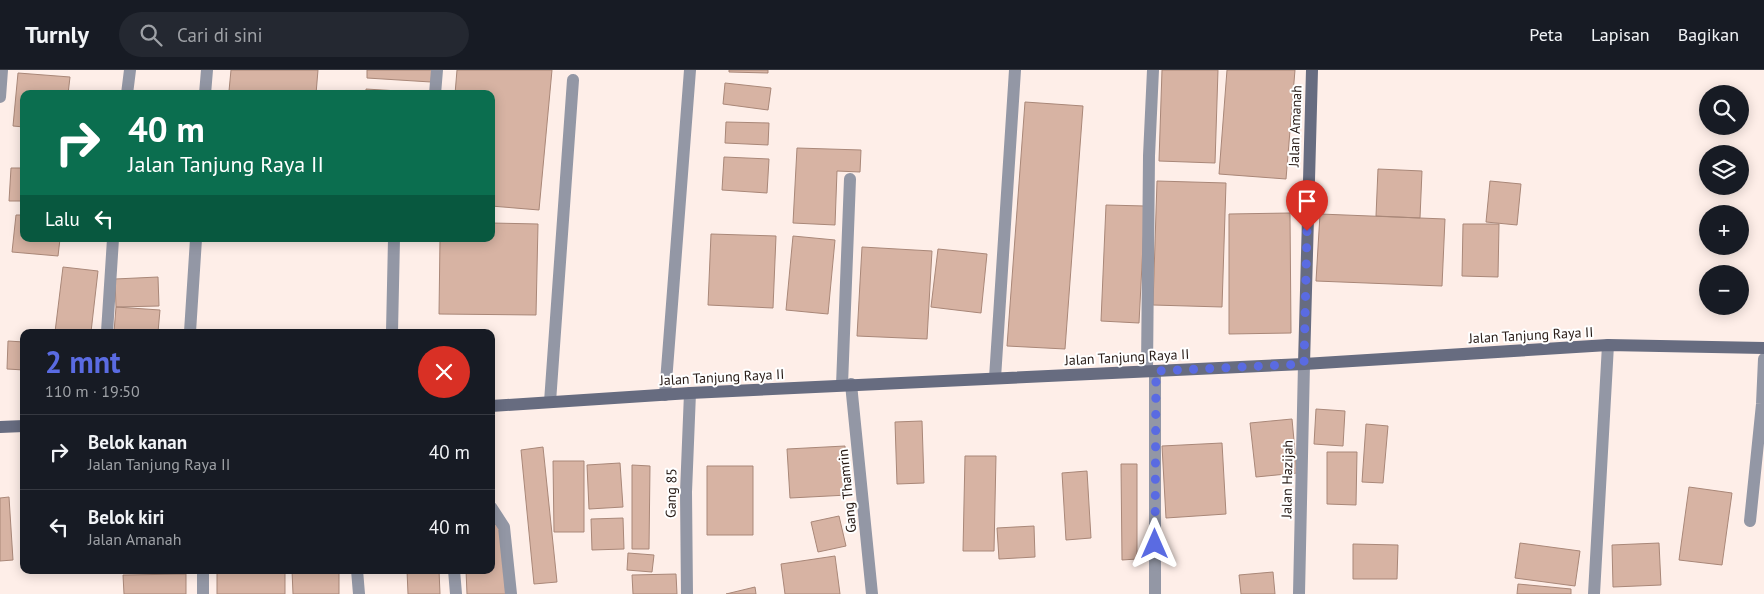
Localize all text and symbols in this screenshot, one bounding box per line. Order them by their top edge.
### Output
search box [119,12,469,57]
text: Turnly [25,19,89,50]
icon: search [137,21,165,49]
text: Cari di sini [177,23,263,47]
text: Peta [1529,23,1563,46]
text: Lapisan [1591,23,1650,46]
text: Bagikan [1678,23,1739,46]
street label: Jalan Amanah [1285,85,1305,168]
map controls [1699,85,1749,315]
button: search [1699,85,1749,135]
text: 40 m [128,106,205,152]
icon: right [45,110,110,175]
button: layers [1699,145,1749,195]
text: Jalan Tanjung Raya II [128,150,324,178]
pin [1286,180,1328,231]
icon: arrive [1293,187,1321,215]
icon: left [90,205,118,233]
button: + [1699,205,1749,255]
text: Lalu [45,207,80,231]
button: − [1699,265,1749,315]
street label: Jalan Tanjung Raya II [1467,323,1594,347]
text: 2 mnt [45,342,121,381]
street label: Jalan Tanjung Raya II [1063,345,1190,369]
button: close [418,346,470,398]
street label: Jalan Tanjung Raya II [658,365,785,389]
text: 110 m · 19:50 [45,381,140,401]
text: Belok kanan [88,430,187,454]
icon: right [45,438,73,466]
text: 40 m [429,440,470,464]
street label: Jalan Hazijah [1277,440,1297,519]
street label: Gang Thamrin [834,448,860,534]
text: Jalan Tanjung Raya II [88,454,230,474]
street label: Gang 85 [662,468,680,518]
text: Belok kiri [88,505,164,529]
icon: left [45,513,73,541]
text: 40 m [429,515,470,539]
position arrow [1128,517,1180,569]
text: Jalan Amanah [88,529,181,549]

